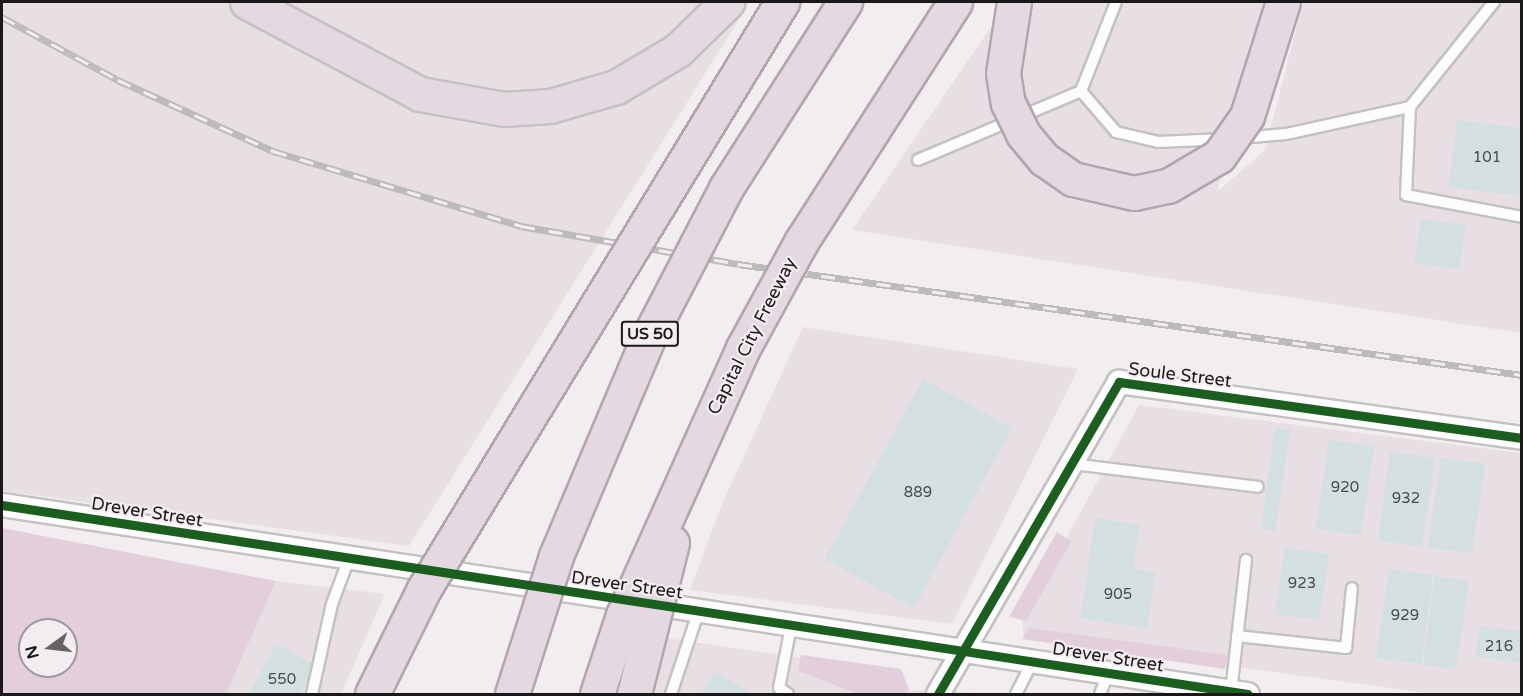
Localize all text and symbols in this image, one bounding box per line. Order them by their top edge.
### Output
house number: 101 [1473,149,1501,167]
street label: Capital City Freeway [703,254,801,418]
road number: US 50 [620,321,680,347]
street label: Soule Street [1127,358,1233,392]
house number: 920 [1331,479,1359,497]
house number: 889 [904,484,932,502]
house number: 932 [1392,490,1420,508]
street label: Drever Street [90,493,204,531]
street label: Drever Street [570,566,684,604]
house number: 923 [1288,575,1316,593]
house number: 905 [1104,586,1132,604]
house number: 929 [1391,607,1419,625]
north arrow [18,618,78,678]
street label: Drever Street [1051,638,1165,676]
house number: 216 [1485,638,1513,656]
text: N [21,643,44,661]
house number: 550 [268,671,296,689]

